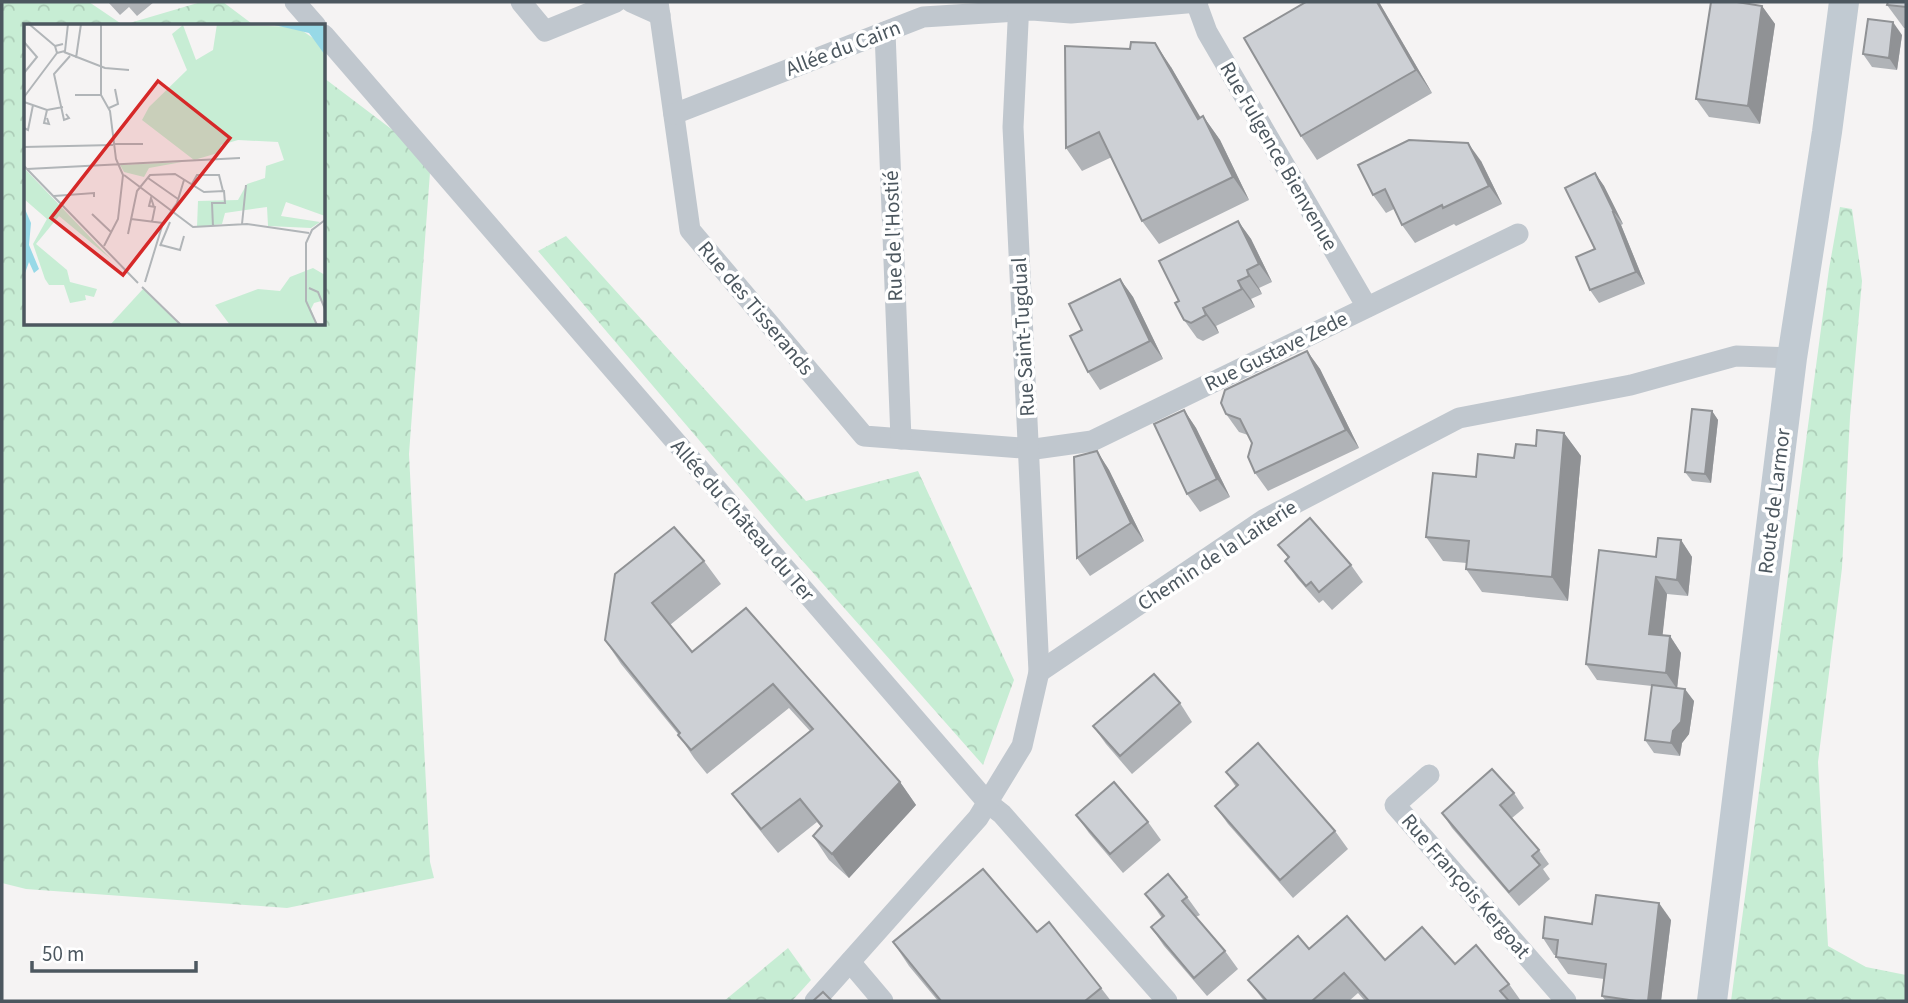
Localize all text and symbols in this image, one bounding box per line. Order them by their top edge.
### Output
street label: Allée du Cairn [781,12,905,84]
inset map [24,24,326,326]
street label: Rue Fulgence Bienvenue [1213,56,1345,256]
street label: Rue de l'Hostié [876,170,910,302]
street label: Rue des Tisserands [691,234,821,382]
street label: Rue Saint-Tugdual [1004,257,1042,417]
street label: Rue Gustave Zede [1199,303,1353,399]
street label: Route de Larmor [1750,426,1798,575]
street label: Allée du Château du Ter [664,432,822,608]
street label: Chemin de la Laiterie [1131,492,1303,618]
street label: Rue François Kergoat [1394,807,1538,965]
scale bar [32,930,196,974]
text: 50 m [42,939,84,969]

